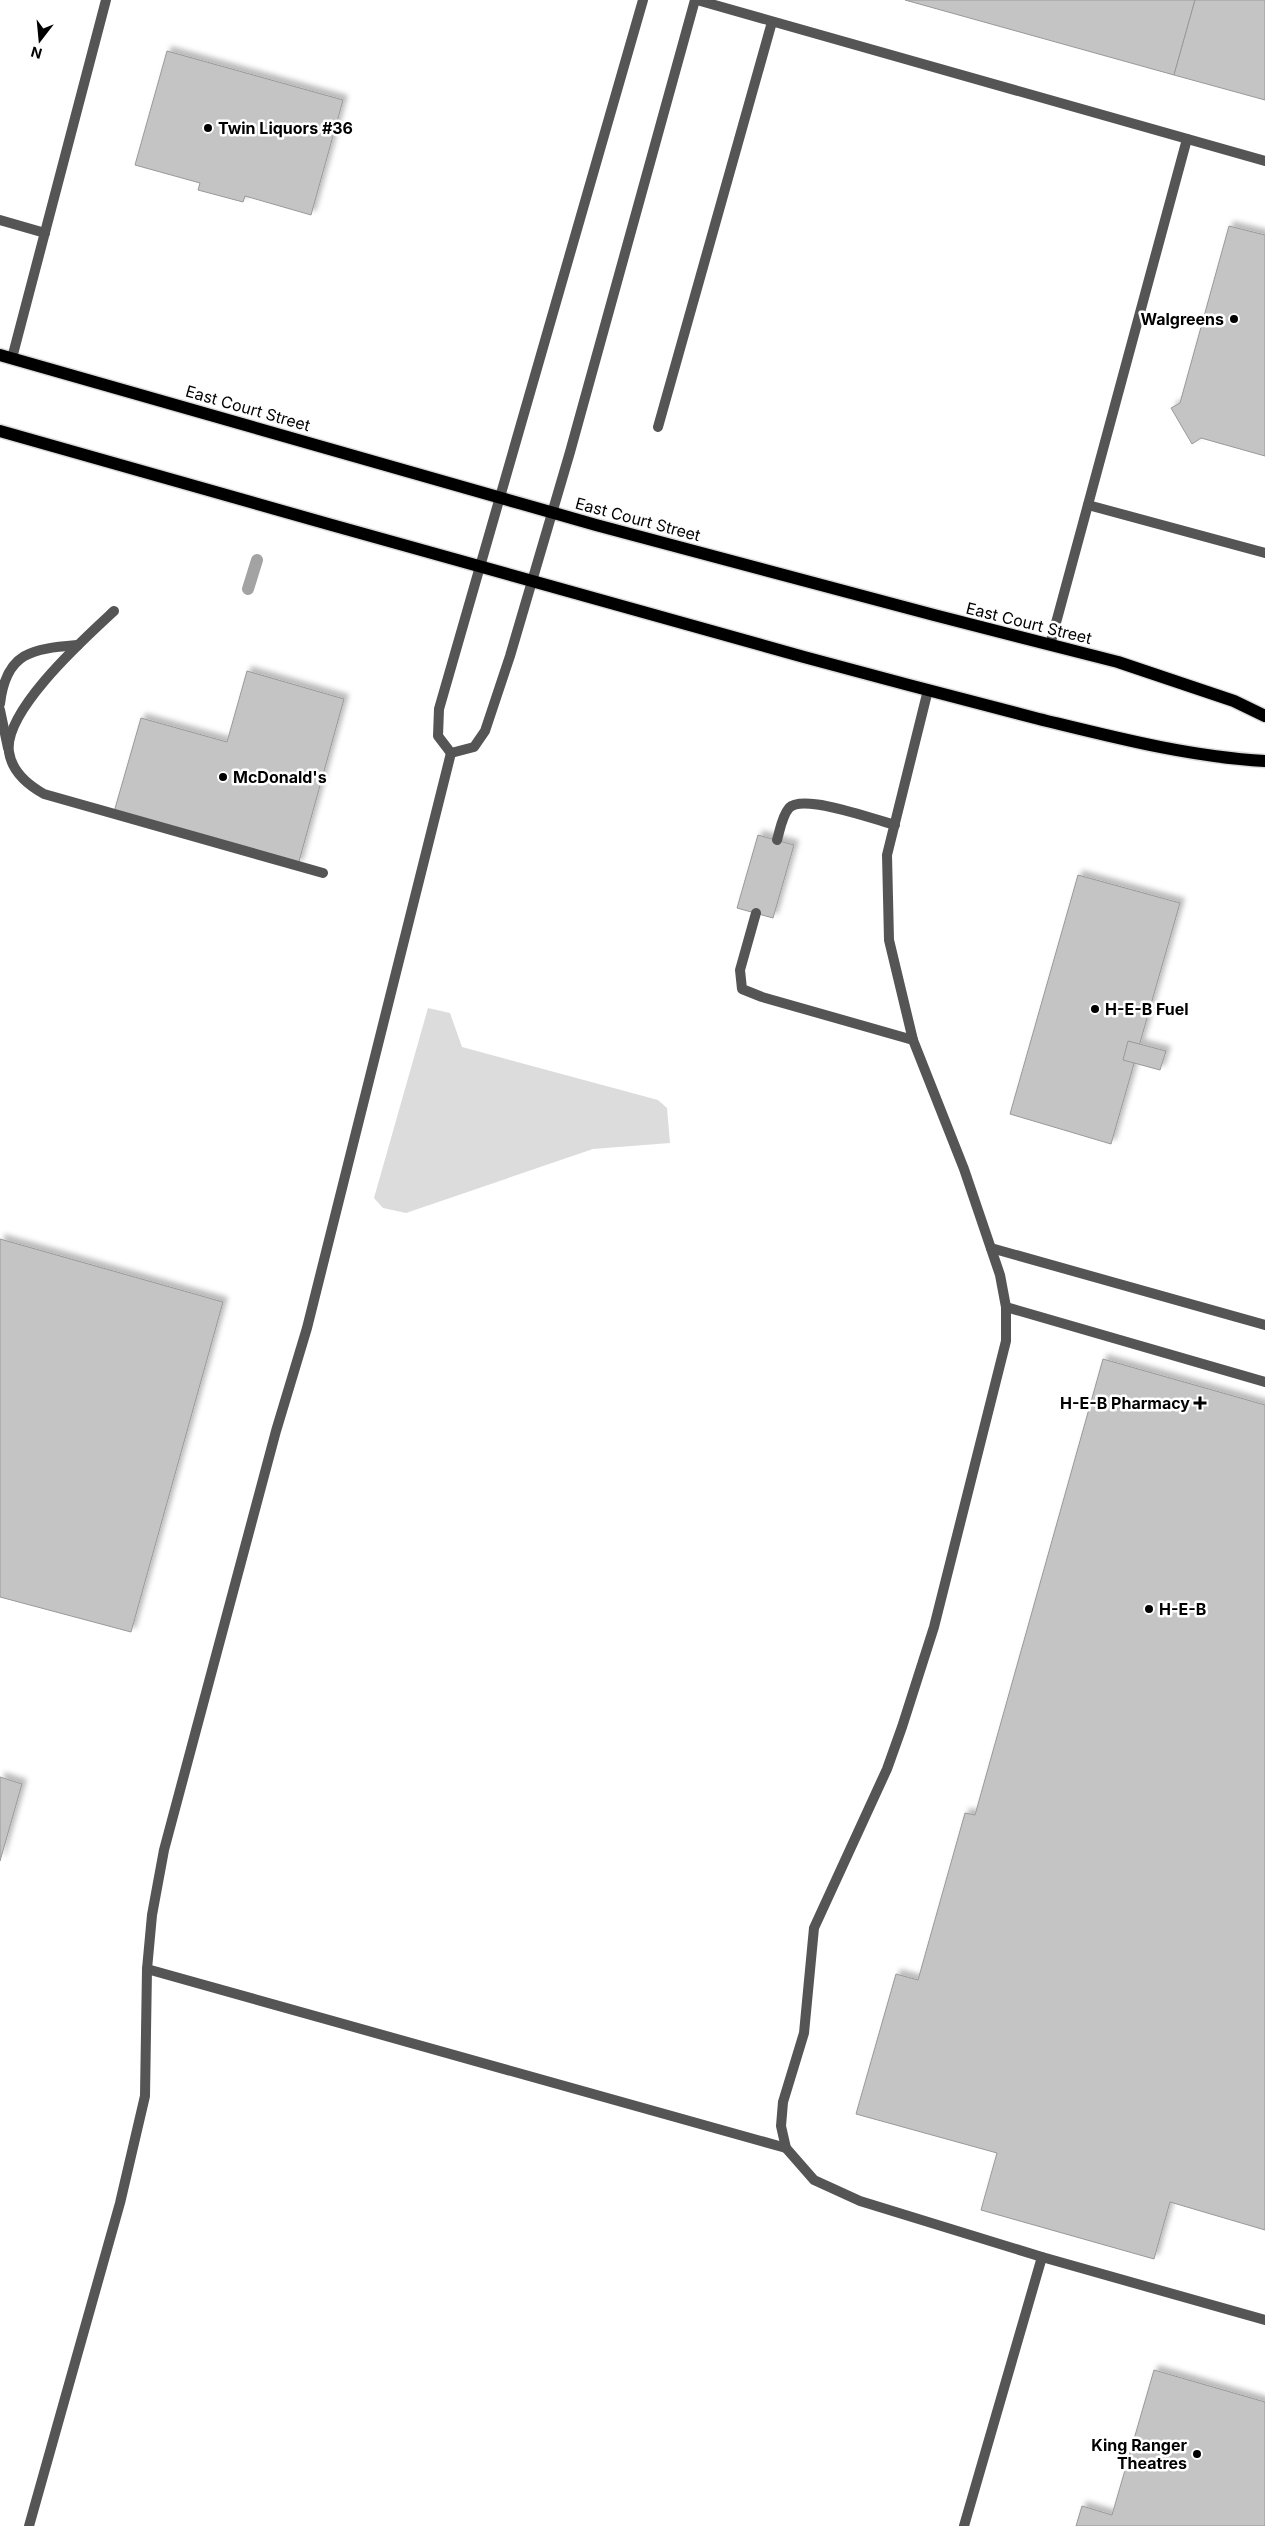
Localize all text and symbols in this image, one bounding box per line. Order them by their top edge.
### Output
north arrow [15,15,65,65]
text: N [29,43,44,63]
place label: Twin Liquors #36 [218,118,353,138]
marker: Twin Liquors #36 [202,122,214,134]
place label: Walgreens [1140,309,1224,329]
marker: Walgreens [1228,313,1240,325]
street label: East Court Street [183,381,313,435]
street label: East Court Street [573,493,703,545]
street label: East Court Street [964,598,1094,648]
place label: McDonald's [233,767,327,787]
marker: McDonald's [217,771,229,783]
place label: H-E-B Fuel [1105,999,1189,1019]
marker: H-E-B Fuel [1089,1003,1101,1015]
place label: H-E-B Pharmacy [1060,1393,1190,1413]
marker: H-E-B Pharmacy [1194,1397,1206,1409]
place label: H-E-B [1159,1599,1206,1619]
marker: H-E-B [1143,1603,1155,1615]
place label: King Ranger Theatres [1091,2435,1187,2473]
marker: King Ranger Theatres [1191,2448,1203,2460]

